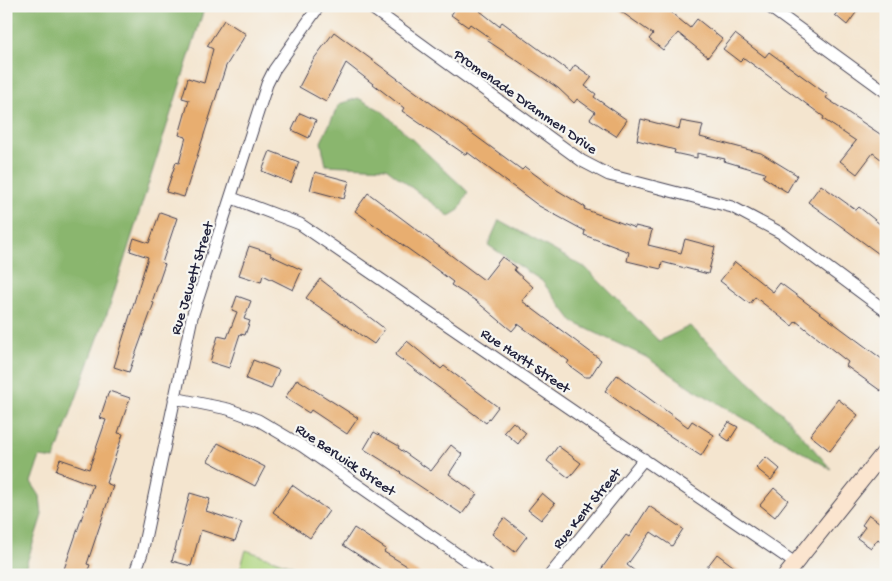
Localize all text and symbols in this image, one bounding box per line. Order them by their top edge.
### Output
street label: Promenade Drammen Drive [449,46,600,159]
street label: Rue Jewett Street [167,218,219,337]
street label: Rue Hartt Street [477,325,575,399]
street label: Rue Berwick Street [291,420,400,502]
street label: Rue Kent Street [549,464,627,553]

